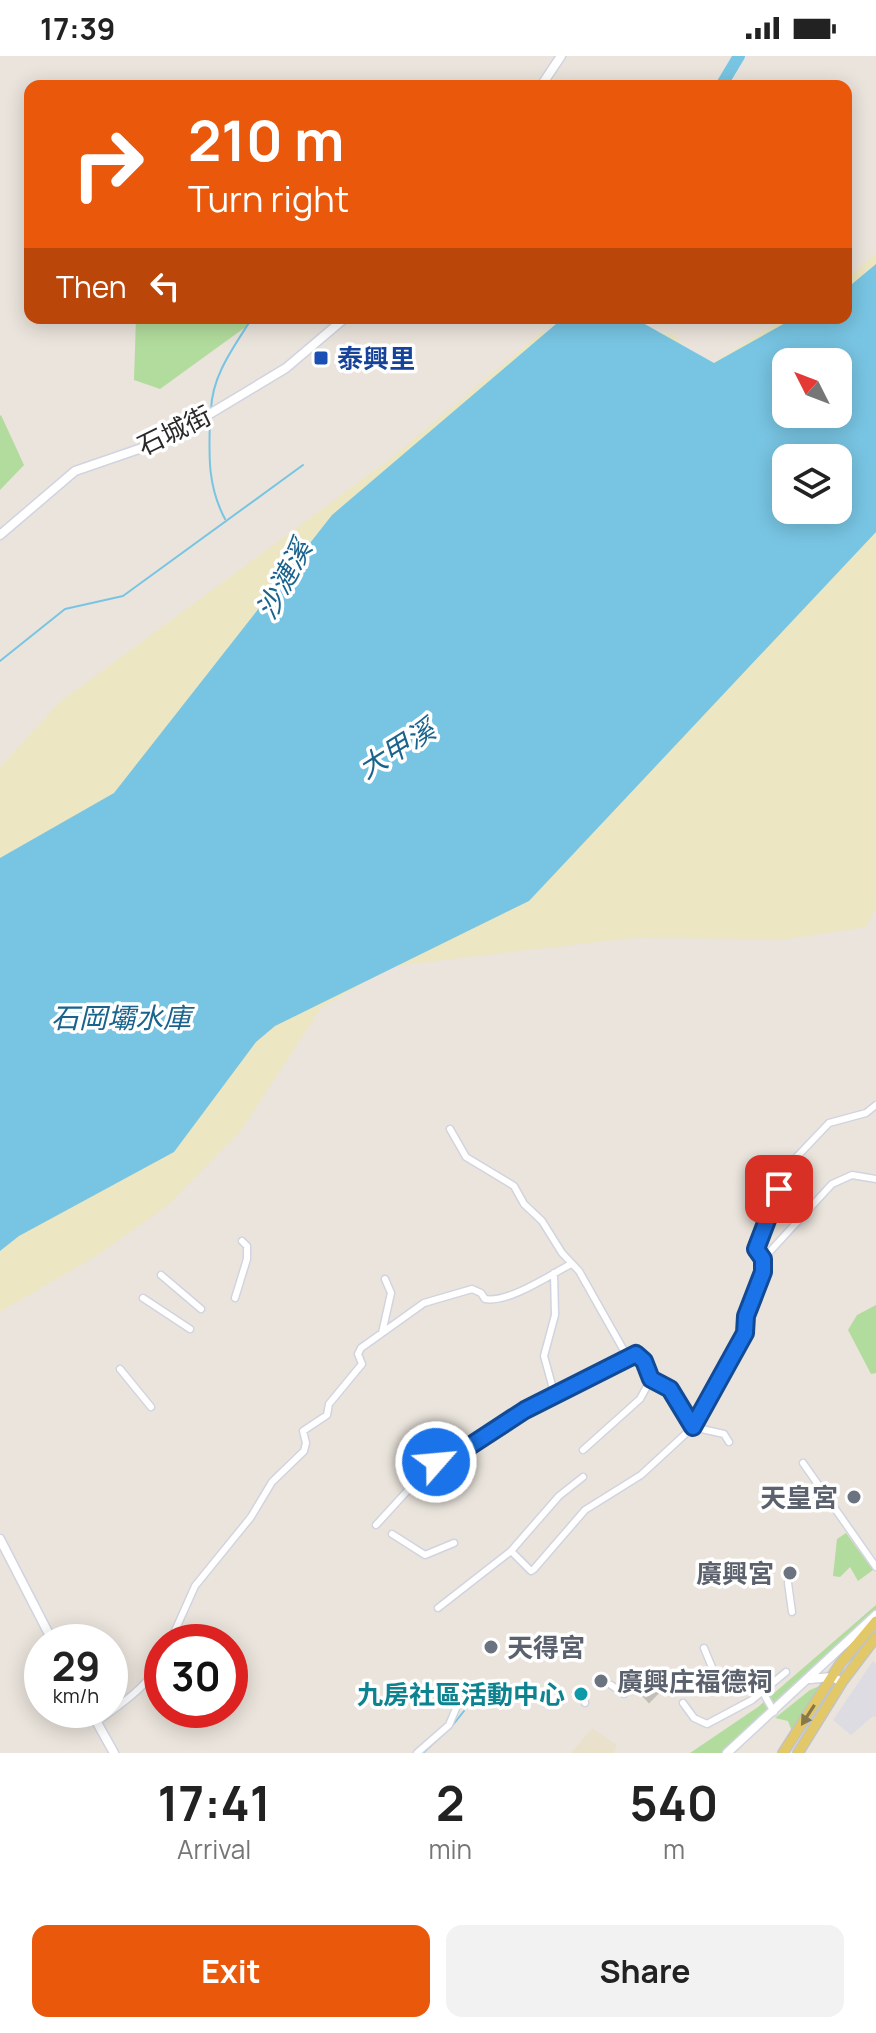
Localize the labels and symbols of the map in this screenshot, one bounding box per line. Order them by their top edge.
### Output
place label: 泰興里 [337,340,415,376]
north arrow [772,348,852,428]
marker: 泰興里 [312,349,330,367]
street label: 石城街 [131,397,217,463]
water label: 沙漣溪 [247,529,321,625]
water label: 大甲溪 [350,708,445,786]
water label: 石岡壩水庫 [51,998,195,1036]
pin [745,1155,813,1223]
position arrow [394,1420,478,1504]
place label: 天皇宮 [760,1479,838,1515]
marker: 天皇宮 [845,1488,863,1506]
place label: 廣興宮 [696,1555,774,1591]
marker: 廣興宮 [781,1564,799,1582]
speed limit sign: 30 [144,1624,248,1728]
place label: 天得宮 [507,1629,585,1665]
marker: 天得宮 [482,1638,500,1656]
place label: 廣興庄福德祠 [617,1663,773,1699]
marker: 廣興庄福德祠 [592,1672,610,1690]
place label: 九房社區活動中心 [357,1676,565,1712]
marker: 九房社區活動中心 [572,1685,590,1703]
one-way arrow [801,1705,816,1726]

